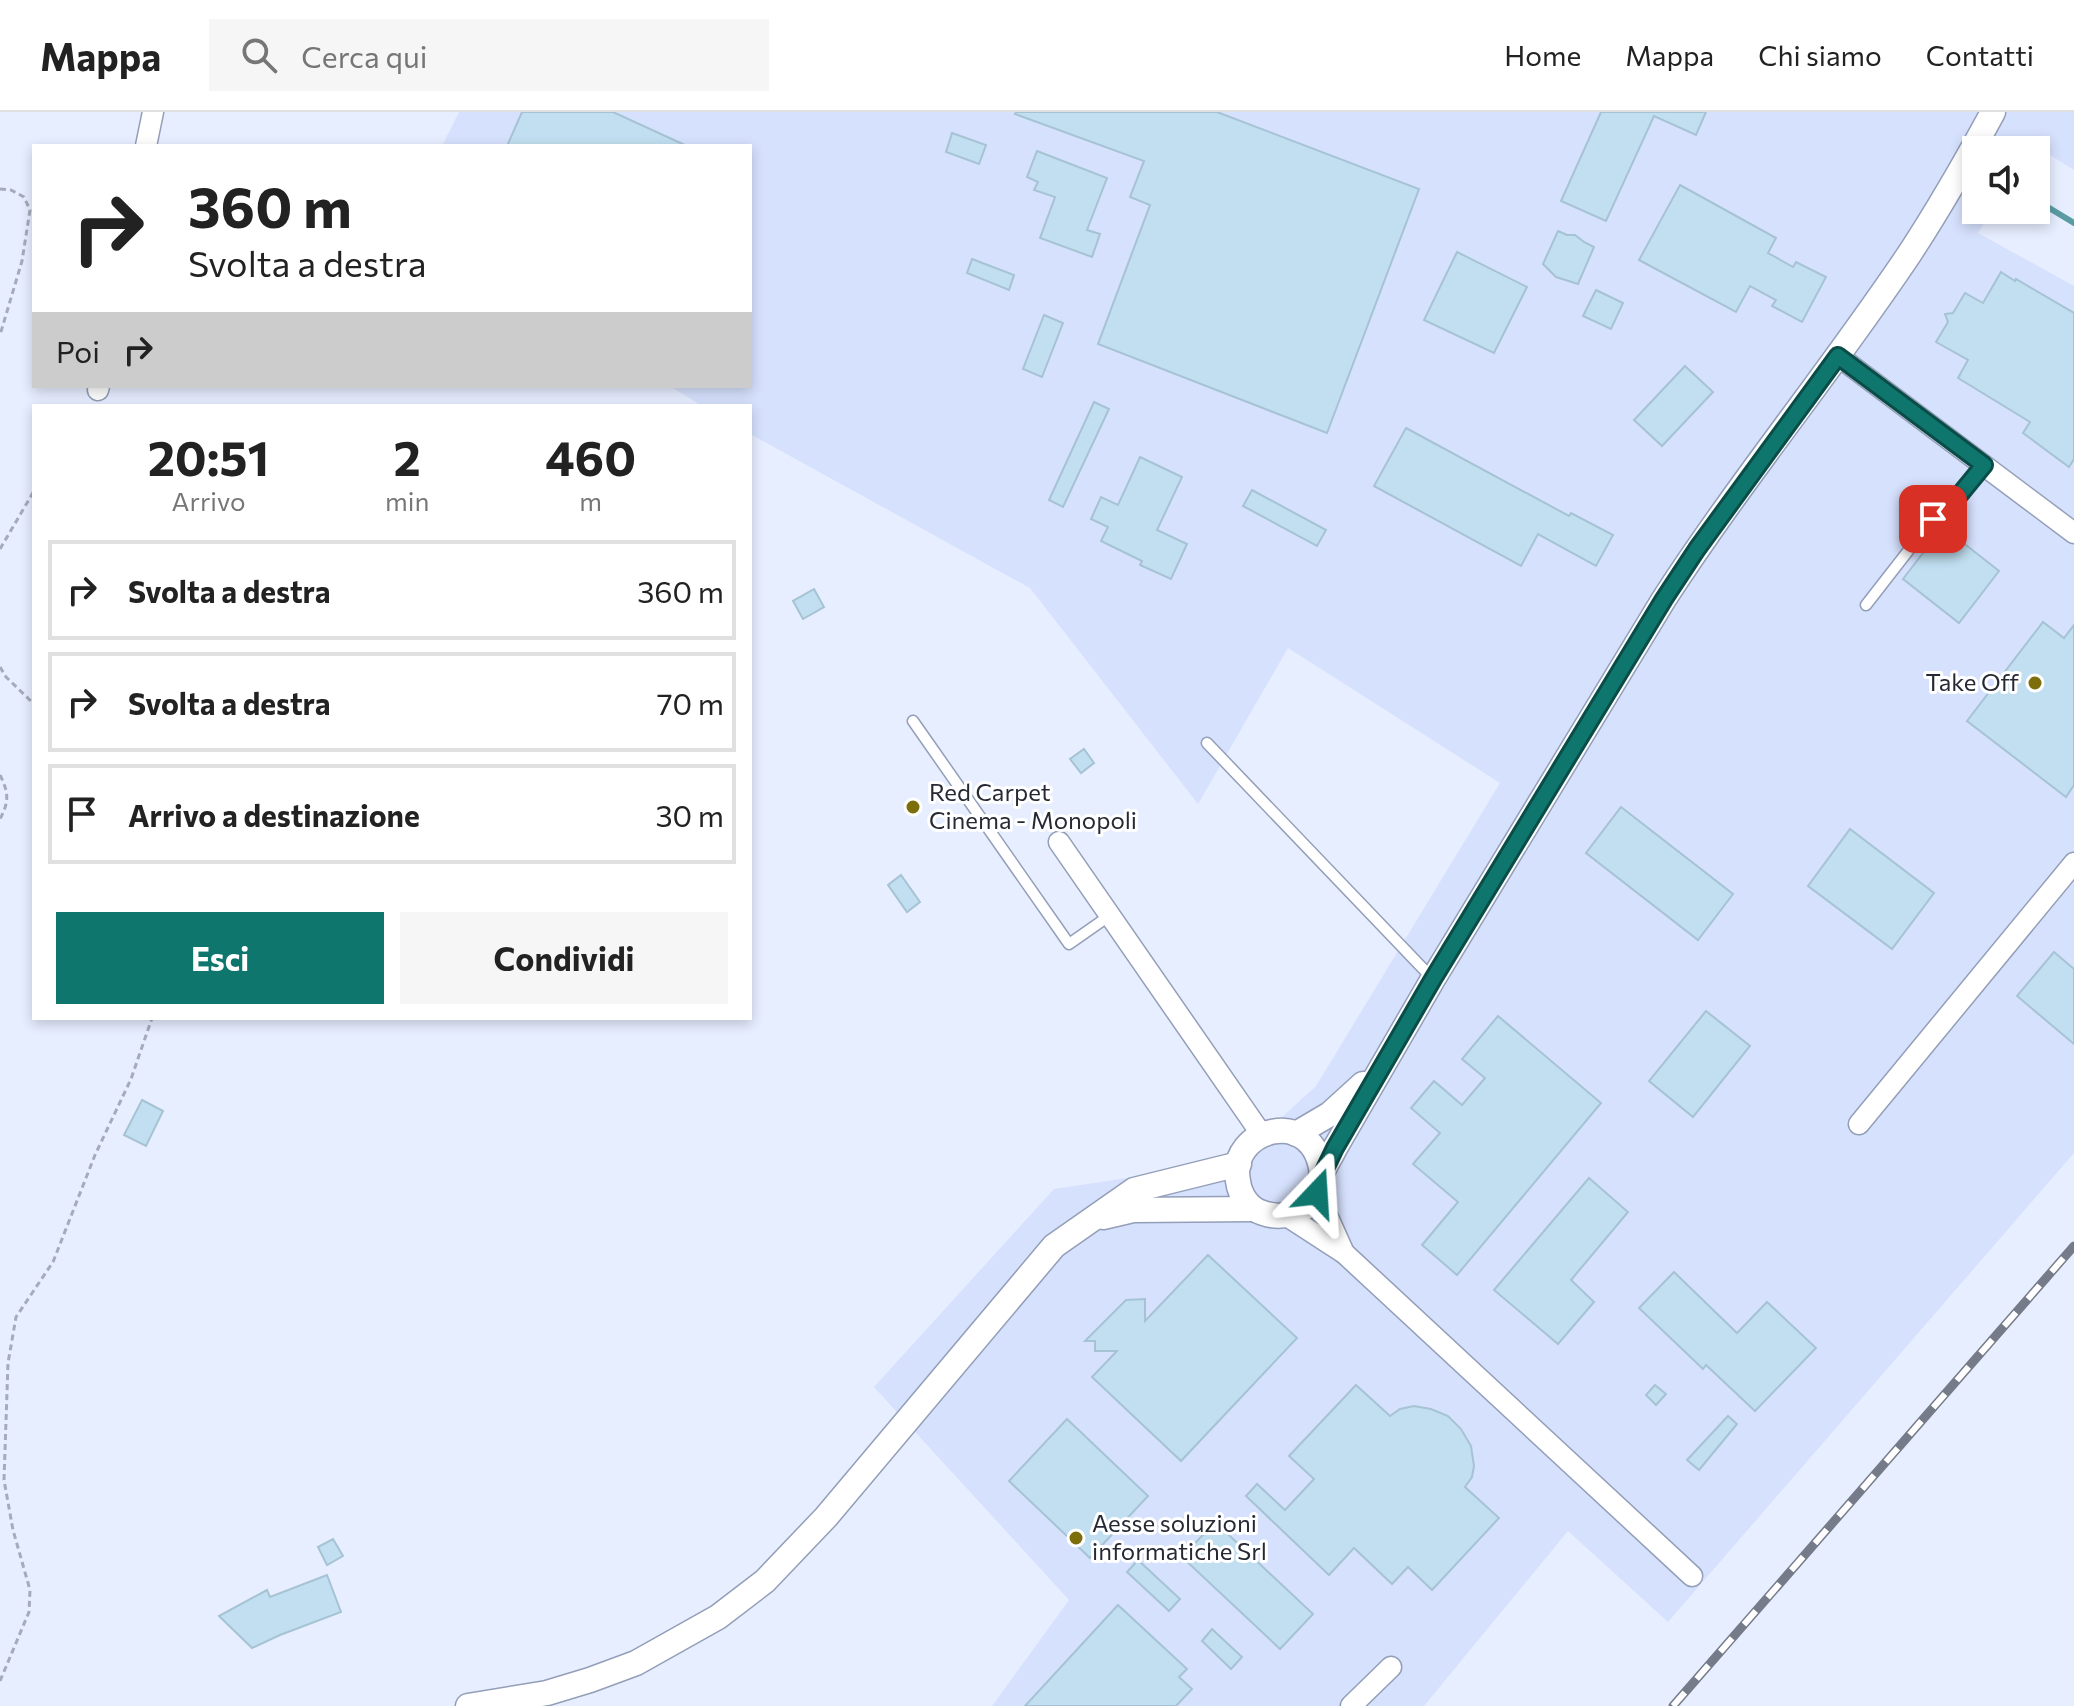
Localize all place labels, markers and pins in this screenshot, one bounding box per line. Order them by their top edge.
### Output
pin [1899,485,1967,553]
place label: Take Off [1925,667,2020,696]
marker: Take Off [2026,674,2044,692]
place label: Red Carpet Cinema - Monopoli [929,777,1137,834]
marker: Red Carpet Cinema - Monopoli [904,798,922,816]
place label: Aesse soluzioni informatiche Srl [1092,1508,1267,1565]
marker: Aesse soluzioni informatiche Srl [1067,1529,1085,1547]

